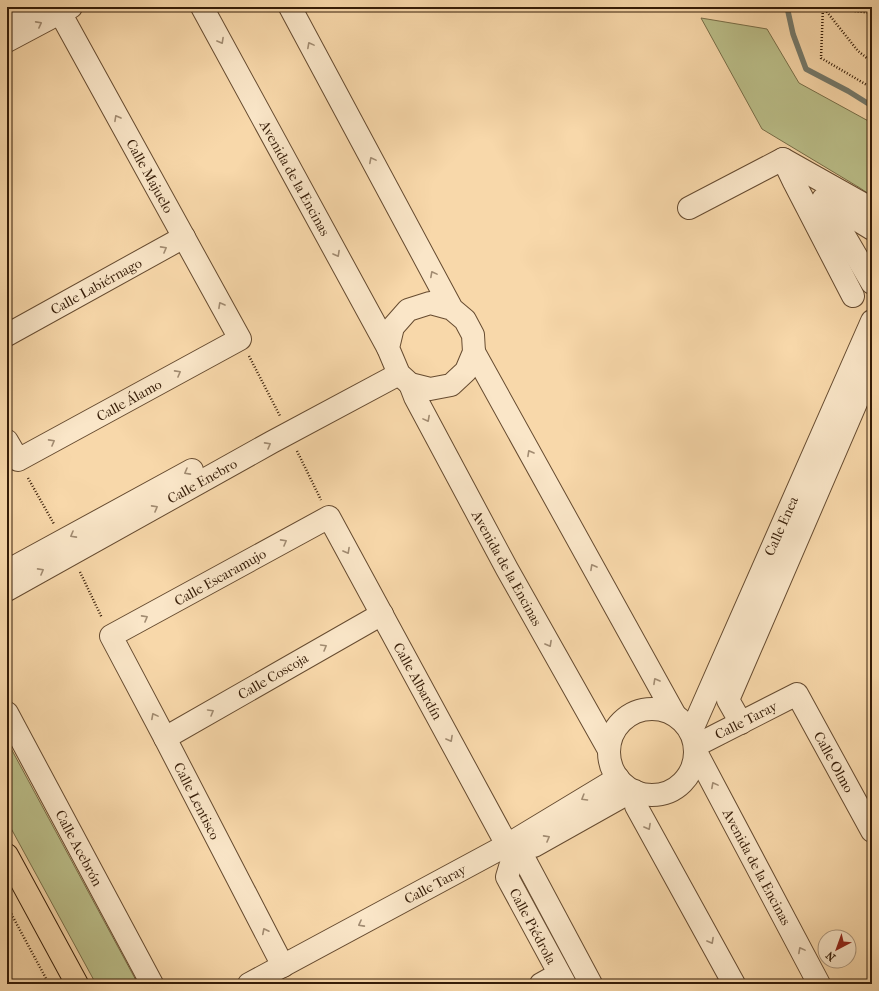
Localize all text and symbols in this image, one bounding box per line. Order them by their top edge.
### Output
one-way arrow [35,21,42,29]
one-way arrow [216,37,223,44]
one-way arrow [308,42,315,49]
one-way arrow [115,114,122,122]
street label: Avenida de la Encinas [255,117,333,239]
street label: Calle Majuelo [122,136,177,216]
one-way arrow [369,157,376,164]
one-way arrow [160,246,167,253]
one-way arrow [332,249,339,257]
street label: Calle Labiérnago [48,254,145,319]
one-way arrow [430,271,438,278]
one-way arrow [219,302,226,309]
one-way arrow [174,370,181,377]
street label: Calle Álamo [93,375,165,425]
one-way arrow [422,415,430,422]
one-way arrow [48,439,55,446]
one-way arrow [264,442,271,449]
one-way arrow [527,450,534,457]
street label: Calle Enebro [164,455,240,508]
one-way arrow [184,468,191,475]
street label: Calle Enea [761,493,802,559]
one-way arrow [150,505,158,513]
street label: Avenida de la Encinas [467,507,545,629]
one-way arrow [70,530,77,537]
one-way arrow [280,539,287,546]
street label: Calle Escaramujo [171,545,269,610]
one-way arrow [343,547,350,554]
one-way arrow [590,564,597,571]
one-way arrow [37,569,44,576]
one-way arrow [141,615,148,622]
street label: Calle Albardín [389,640,446,723]
one-way arrow [544,640,551,647]
one-way arrow [320,645,327,652]
street label: Calle Coscoja [235,649,312,703]
one-way arrow [653,678,660,685]
street label: Calle Taray [712,697,781,743]
one-way arrow [207,709,214,716]
one-way arrow [151,713,158,721]
street label: Calle Olmo [810,729,857,796]
one-way arrow [445,735,452,742]
street label: Calle Lentisco [170,760,223,843]
one-way arrow [711,782,719,789]
one-way arrow [581,794,588,801]
street label: Avenida de la Encinas [718,805,794,928]
street label: Calle Acebrón [51,807,106,889]
one-way arrow [643,823,651,830]
one-way arrow [543,836,551,843]
street label: Calle Taray [401,861,470,908]
street label: Calle Piédrola [505,885,560,968]
one-way arrow [358,919,365,926]
one-way arrow [262,928,270,936]
north arrow [817,929,857,969]
one-way arrow [706,937,713,944]
one-way arrow [798,946,806,954]
text: N [823,948,838,964]

